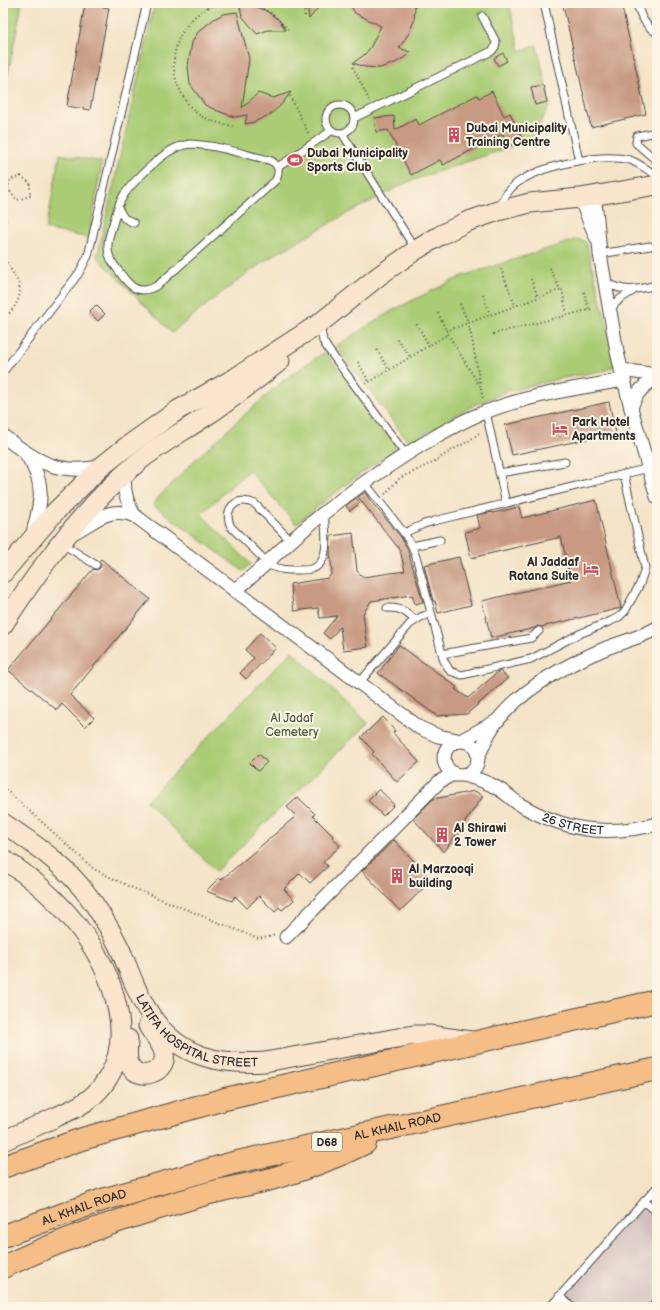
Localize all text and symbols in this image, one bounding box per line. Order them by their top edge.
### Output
place label: Dubai Municipality Training Centre [466,121,567,150]
building icon: Dubai Municipality Training Centre [445,126,463,144]
place label: Dubai Municipality Sports Club [307,146,408,175]
sports icon: Dubai Municipality Sports Club [286,151,304,169]
place label: Park Hotel Apartments [571,415,636,444]
hotel icon: Park Hotel Apartments [551,420,569,438]
place label: Al Jaddaf Rotana Suite [509,555,580,584]
hotel icon: Al Jaddaf Rotana Suite [582,560,600,578]
park label: Al Jadaf Cemetery [265,711,319,740]
street label: 26 STREET [540,810,605,839]
place label: Al Shirawi 2 Tower [453,821,507,850]
building icon: Al Shirawi 2 Tower [433,826,451,844]
place label: Al Marzooqi building [408,862,474,891]
building icon: Al Marzooqi building [388,867,406,885]
street label: LATIFA HOSPITAL STREET [132,992,259,1071]
street label: AL KHAIL ROAD [353,1110,443,1144]
road number: D68 [312,1133,342,1151]
street label: AL KHAIL ROAD [40,1186,128,1229]

